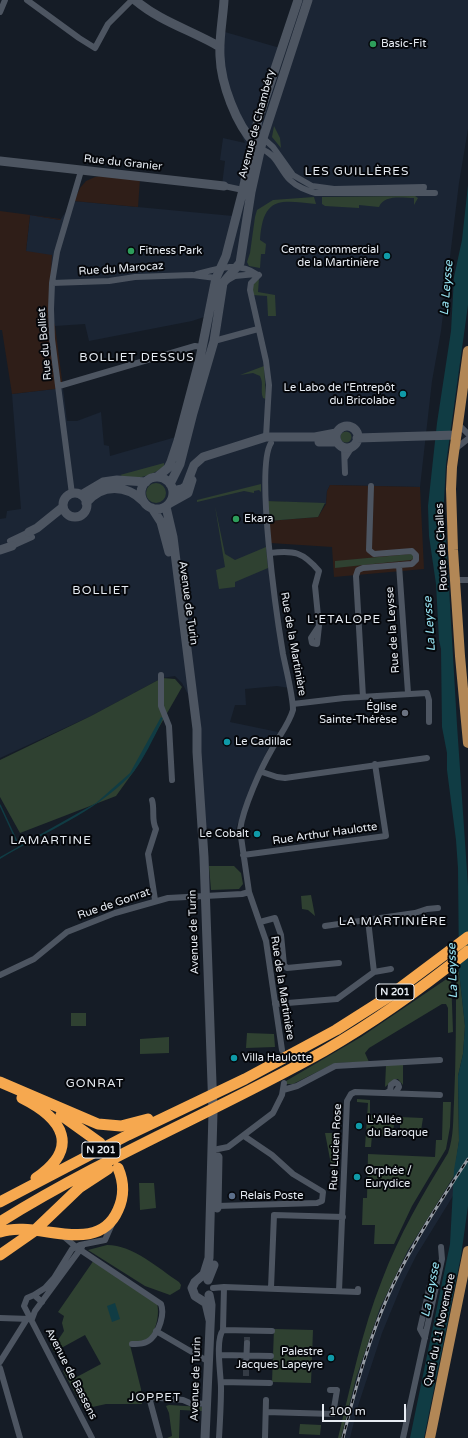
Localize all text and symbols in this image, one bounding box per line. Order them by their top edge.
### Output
place label: Basic-Fit [381,37,427,51]
marker: Basic-Fit [368,39,378,49]
street label: Avenue de Chambéry [236,68,278,180]
street label: Rue du Granier [83,152,163,174]
district label: LES GUILLÈRES [305,165,409,179]
place label: Centre commercial de la Martinière [281,243,379,269]
place label: Fitness Park [139,244,202,258]
marker: Fitness Park [126,246,136,256]
marker: Centre commercial de la Martinière [382,251,392,261]
street label: Rue du Marocaz [78,259,164,279]
water label: La Leysse [437,260,457,316]
street label: Rue du Bolliet [35,307,55,381]
district label: BOLLIET DESSUS [79,351,195,365]
place label: Le Labo de l'Entrepôt du Bricolabe [284,381,395,407]
marker: Le Labo de l'Entrepôt du Bricolabe [398,389,408,399]
street label: Route de Challes [433,503,451,591]
place label: Ekara [244,512,273,526]
marker: Ekara [231,514,241,524]
street label: Avenue de Turin [176,560,200,646]
district label: BOLLIET [72,584,130,598]
street label: Rue de la Leysse [383,586,403,674]
street label: Rue de la Martinière [277,591,309,697]
water label: La Leysse [421,596,439,652]
district label: L'ETALOPE [307,613,381,627]
place label: Église Sainte-Thérèse [319,700,397,726]
marker: Église Sainte-Thérèse [400,708,410,718]
place label: Le Cadillac [235,735,291,749]
marker: Le Cadillac [222,737,232,747]
street label: Rue Arthur Haulotte [272,820,378,848]
place label: Le Cobalt [199,827,249,841]
marker: Le Cobalt [252,829,262,839]
district label: LAMARTINE [10,834,92,848]
street label: Rue de Gonrat [76,885,152,923]
street label: Avenue de Turin [186,889,202,975]
district label: LA MARTINIÈRE [339,915,447,929]
street label: Rue de la Martinière [267,935,297,1041]
water label: La Leysse [445,943,461,999]
road number: N 201 [376,984,414,1000]
place label: Villa Haulotte [242,1051,312,1065]
marker: Villa Haulotte [229,1053,239,1063]
district label: GONRAT [66,1077,124,1091]
street label: Rue Lucien Rose [327,1103,345,1191]
place label: L'Allée du Baroque [367,1113,428,1139]
marker: L'Allée du Baroque [354,1121,364,1131]
road number: N 201 [82,1142,120,1158]
place label: Orphée / Eurydice [365,1164,412,1190]
marker: Orphée / Eurydice [352,1172,362,1182]
place label: Relais Poste [240,1189,303,1203]
marker: Relais Poste [227,1191,237,1201]
water label: La Leysse [419,1262,443,1318]
street label: Quai du 11 Novembre [422,1272,458,1388]
street label: Avenue de Bassens [42,1326,100,1422]
street label: Avenue de Turin [188,1336,204,1422]
place label: Palestre Jacques Lapeyre [236,1345,323,1371]
marker: Palestre Jacques Lapeyre [326,1353,336,1363]
district label: JOPPET [129,1391,181,1405]
scale bar [324,1396,408,1422]
text: 100 m [329,1404,366,1418]

